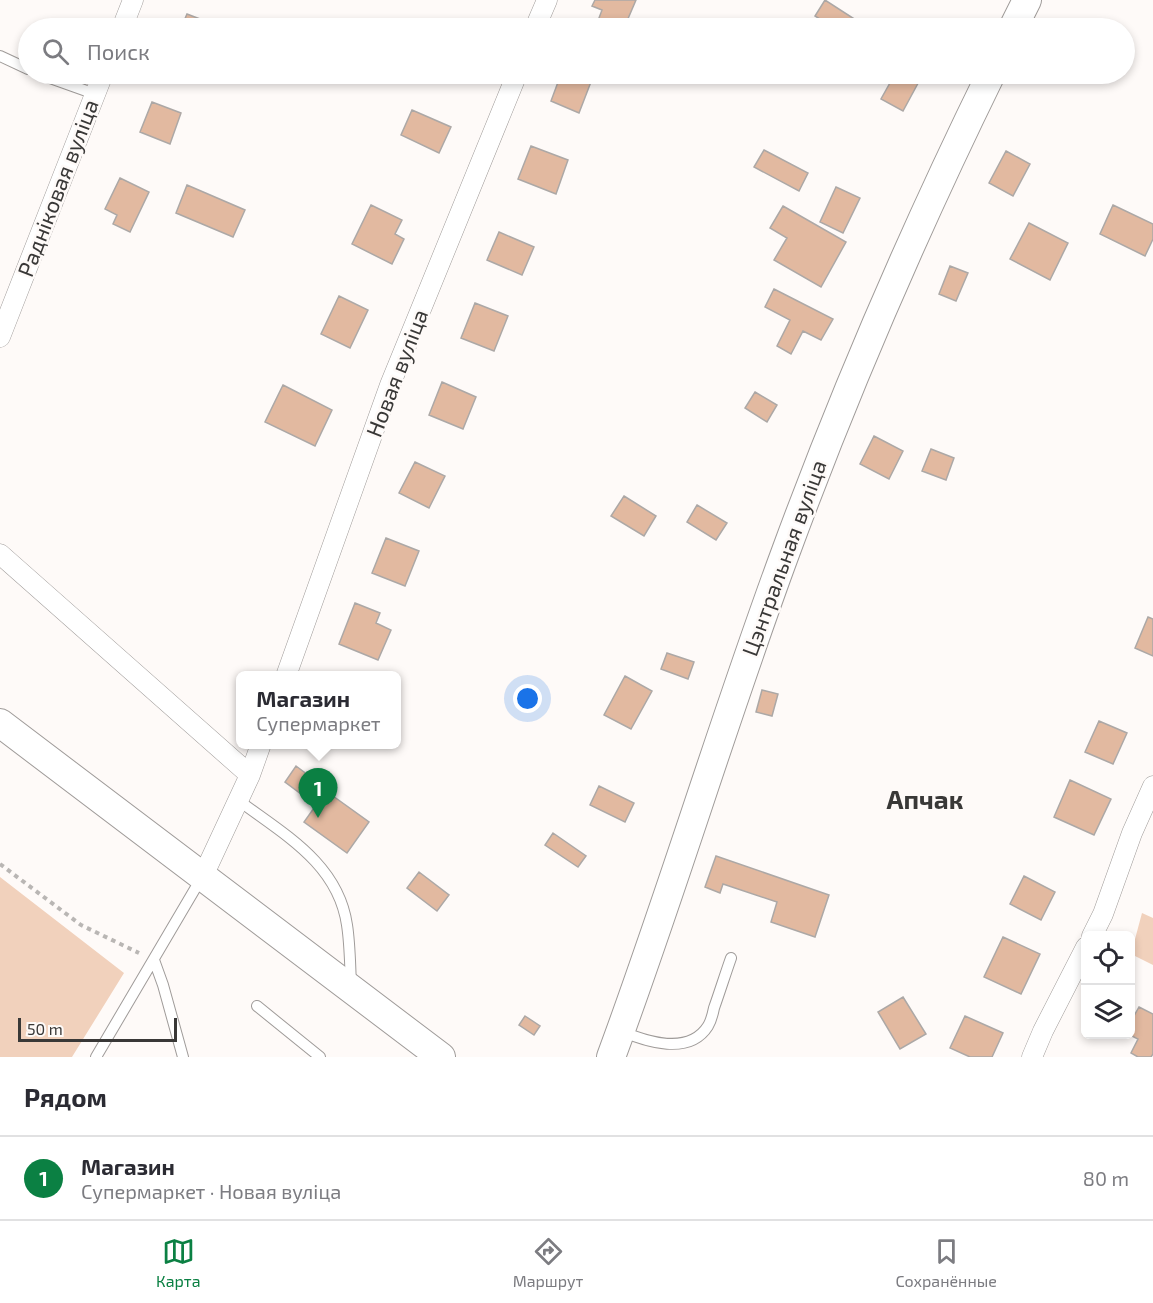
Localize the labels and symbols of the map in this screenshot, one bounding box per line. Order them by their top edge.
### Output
street label: Радніковая вуліца [11,95,104,280]
street label: Новая вуліца [360,305,433,440]
street label: Цэнтральная вуліца [736,456,832,659]
your location [513,684,542,713]
pin: 1 [298,768,338,818]
district label: Апчак [887,783,964,814]
scale bar [18,1015,177,1042]

